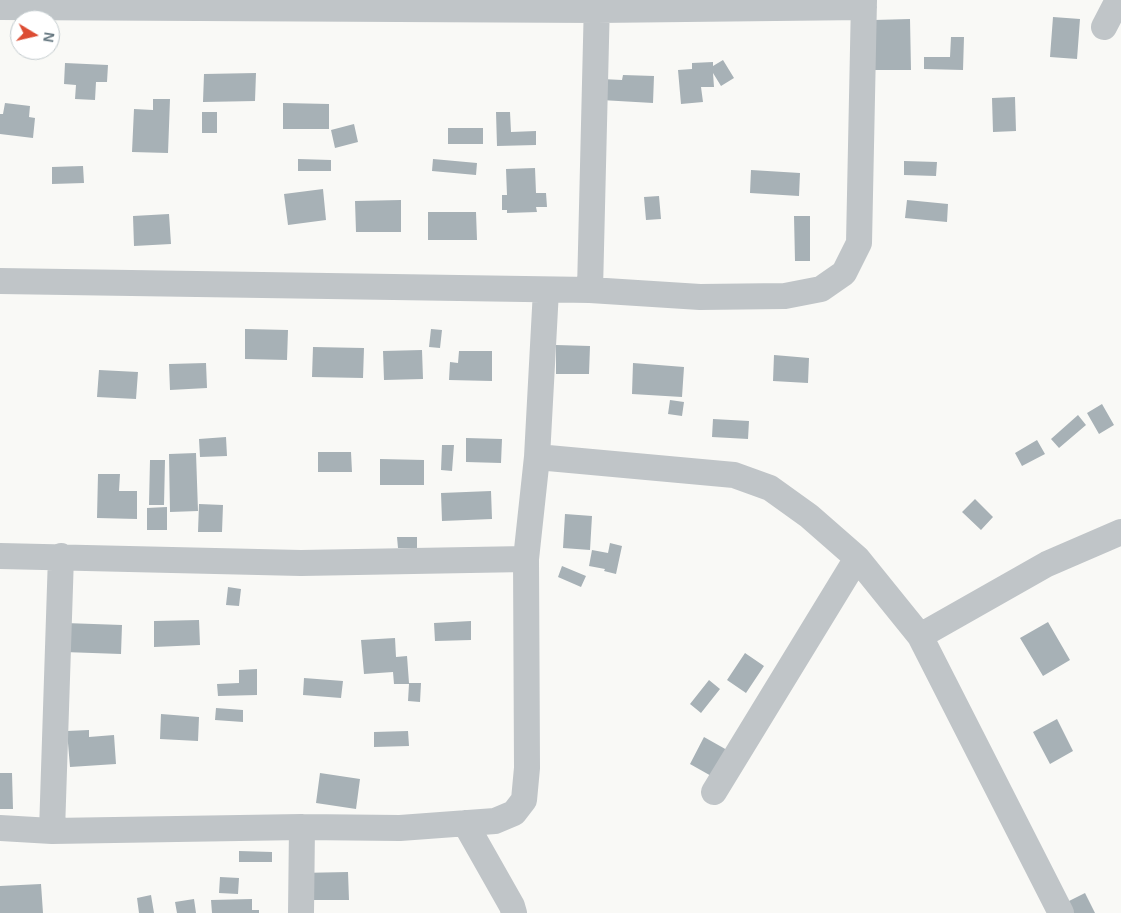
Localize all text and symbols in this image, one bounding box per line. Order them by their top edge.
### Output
north arrow [10,10,60,60]
text: N [40,31,58,43]

